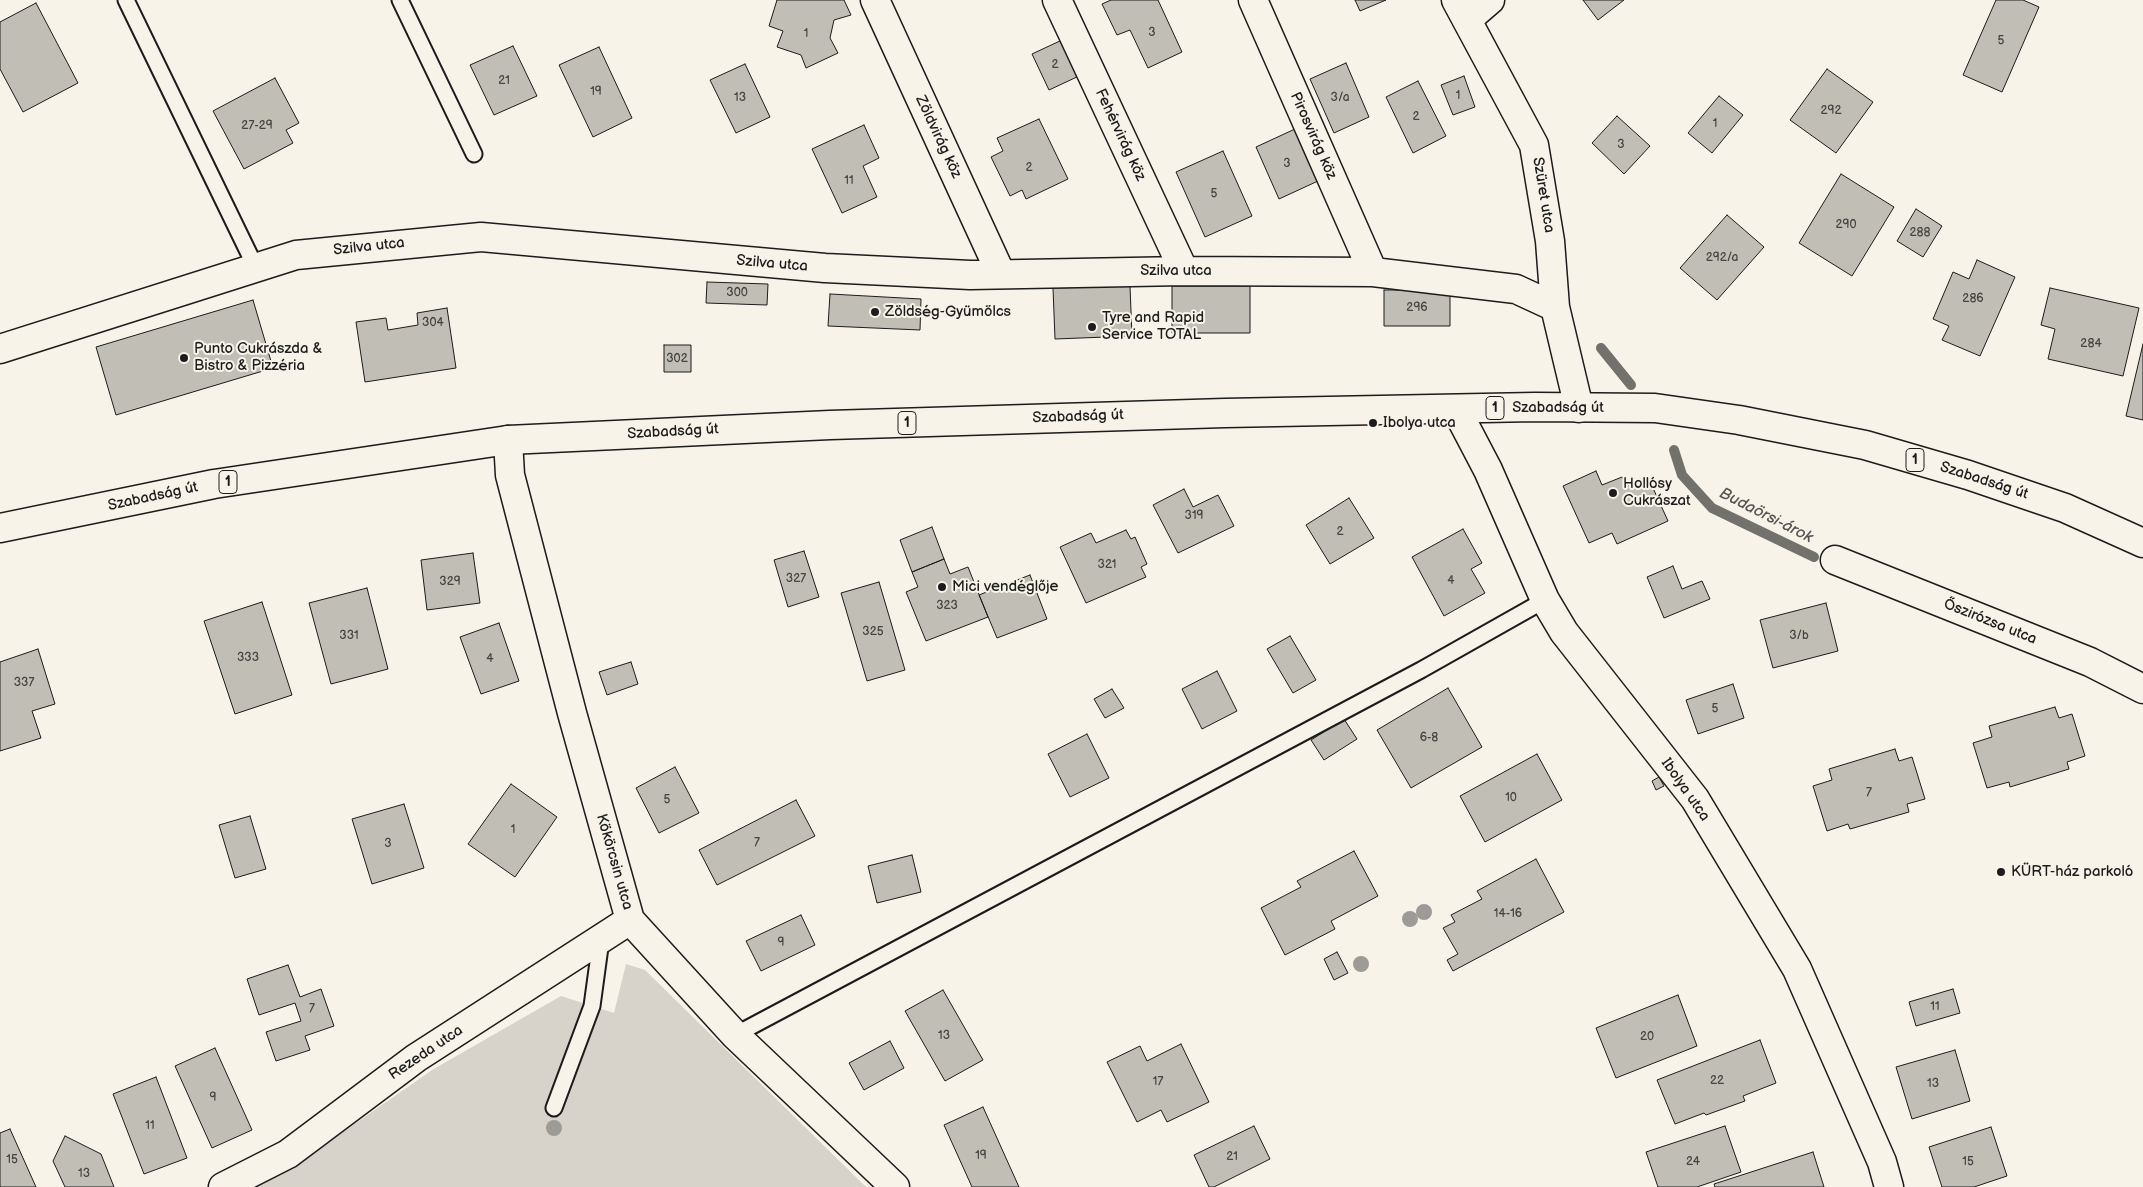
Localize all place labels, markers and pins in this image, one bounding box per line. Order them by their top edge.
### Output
place label: Zöldség-Gyümölcs [885,303,1011,321]
marker: Zöldség-Gyümölcs [869,306,881,318]
place label: Tyre and Rapid Service TOTAL [1102,309,1204,344]
marker: Tyre and Rapid Service TOTAL [1086,321,1098,333]
place label: Punto Cukrászda & Bistro & Pizzéria [194,340,322,375]
marker: Punto Cukrászda & Bistro & Pizzéria [178,352,190,364]
place label: Ibolya utca [1383,414,1456,432]
marker: Ibolya utca [1367,417,1379,429]
place label: Hollósy Cukrászat [1623,475,1690,510]
marker: Hollósy Cukrászat [1607,487,1619,499]
place label: Mici vendéglője [952,578,1058,596]
marker: Mici vendéglője [936,581,948,593]
place label: KÜRT-ház parkoló [2011,863,2133,881]
marker: KÜRT-ház parkoló [1995,866,2007,878]

